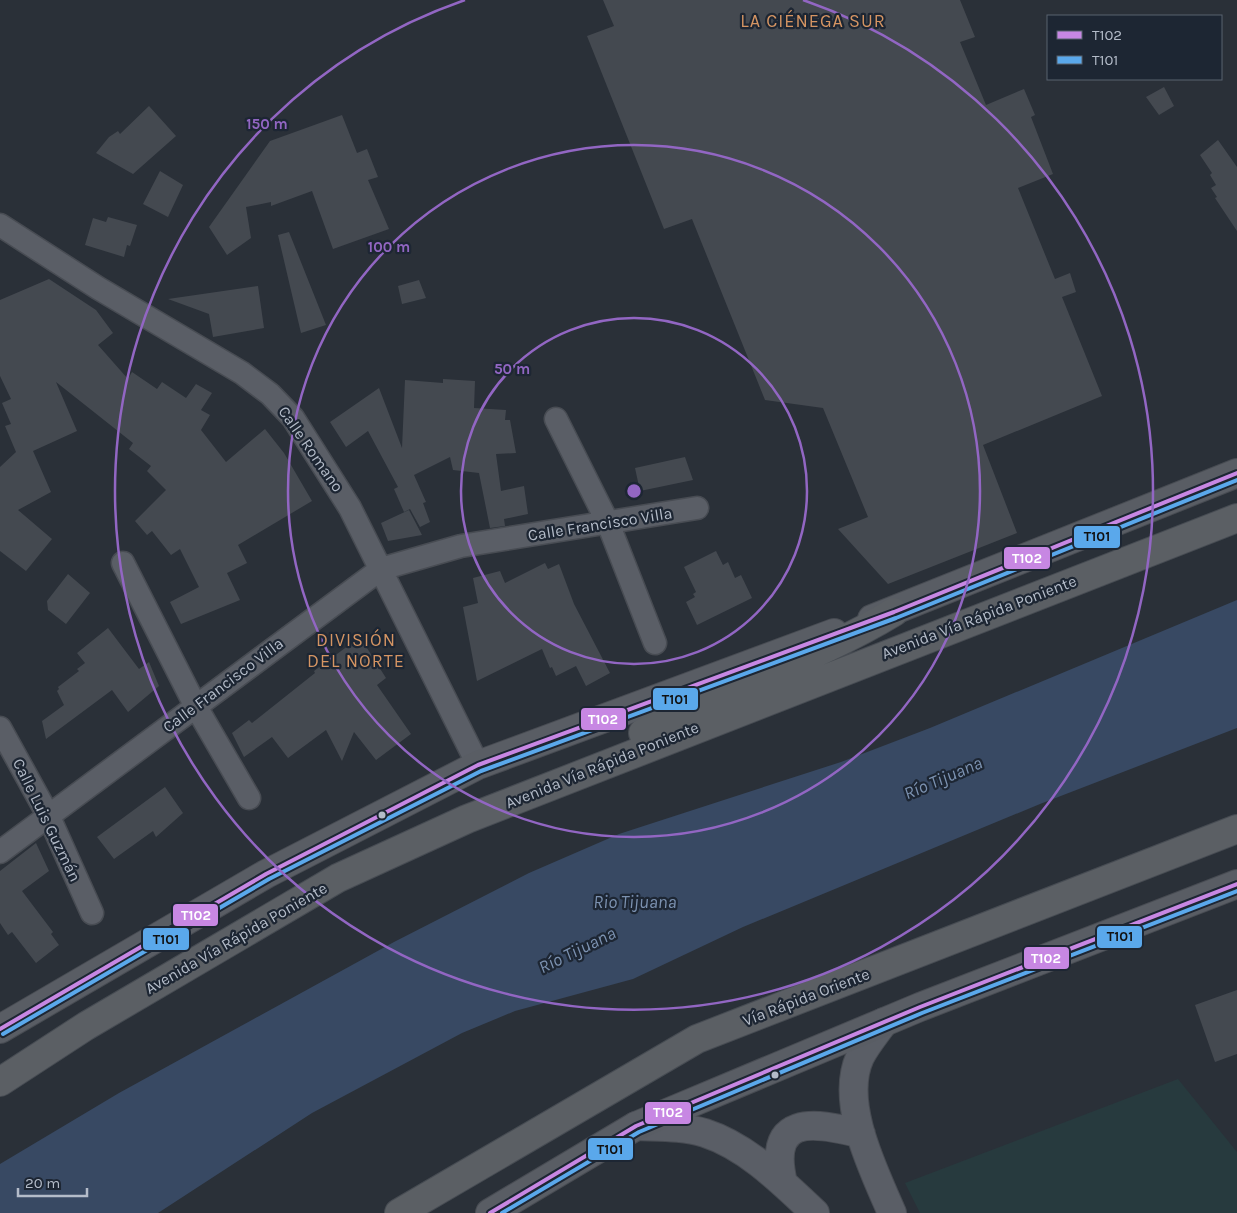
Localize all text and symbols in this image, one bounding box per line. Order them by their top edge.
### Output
district label: LA CIÉNEGA SUR [740,9,886,32]
legend [1047,15,1222,80]
text: T102 [1092,26,1122,44]
text: T101 [1092,51,1118,69]
text: 150 m [246,115,288,133]
text: 100 m [368,238,410,256]
text: 50 m [494,360,530,378]
street label: Calle Romano [274,402,348,496]
centre of rings [625,482,643,500]
street label: Calle Francisco Villa [526,503,674,545]
line badge: T101 [1073,525,1121,549]
text: T101 [1084,528,1110,545]
line badge: T102 [1003,546,1051,570]
text: T102 [1012,550,1042,567]
street label: Avenida Vía Rápida Poniente [879,571,1079,663]
district label: DIVISIÓN DEL NORTE [307,628,405,672]
street label: Calle Francisco Villa [159,633,287,737]
line badge: T101 [652,687,699,711]
text: T101 [662,691,688,708]
line badge: T102 [580,707,627,731]
text: T102 [588,711,618,728]
street label: Avenida Vía Rápida Poniente [503,717,701,813]
water label: Río Tijuana [900,752,986,804]
street label: Calle Luis Guzmán [9,755,85,885]
unlabelled marker [377,810,387,820]
street label: Avenida Vía Rápida Poniente [142,878,330,998]
water label: Rio Tijuana [593,891,677,913]
line badge: T102 [172,903,219,927]
text: T102 [181,907,211,924]
water label: Río Tijuana [535,922,619,978]
line badge: T101 [1096,925,1143,949]
line badge: T101 [142,927,190,951]
text: T101 [1107,928,1133,945]
text: T101 [153,931,179,948]
line badge: T102 [1023,946,1070,970]
text: T102 [1031,950,1061,967]
street label: Vía Rápida Oriente [740,964,872,1030]
unlabelled marker [770,1070,780,1080]
line badge: T102 [644,1101,692,1125]
text: T102 [653,1104,683,1121]
line badge: T101 [587,1137,634,1161]
text: T101 [597,1141,623,1158]
scale bar [18,1166,86,1198]
text: 20 m [25,1174,60,1192]

